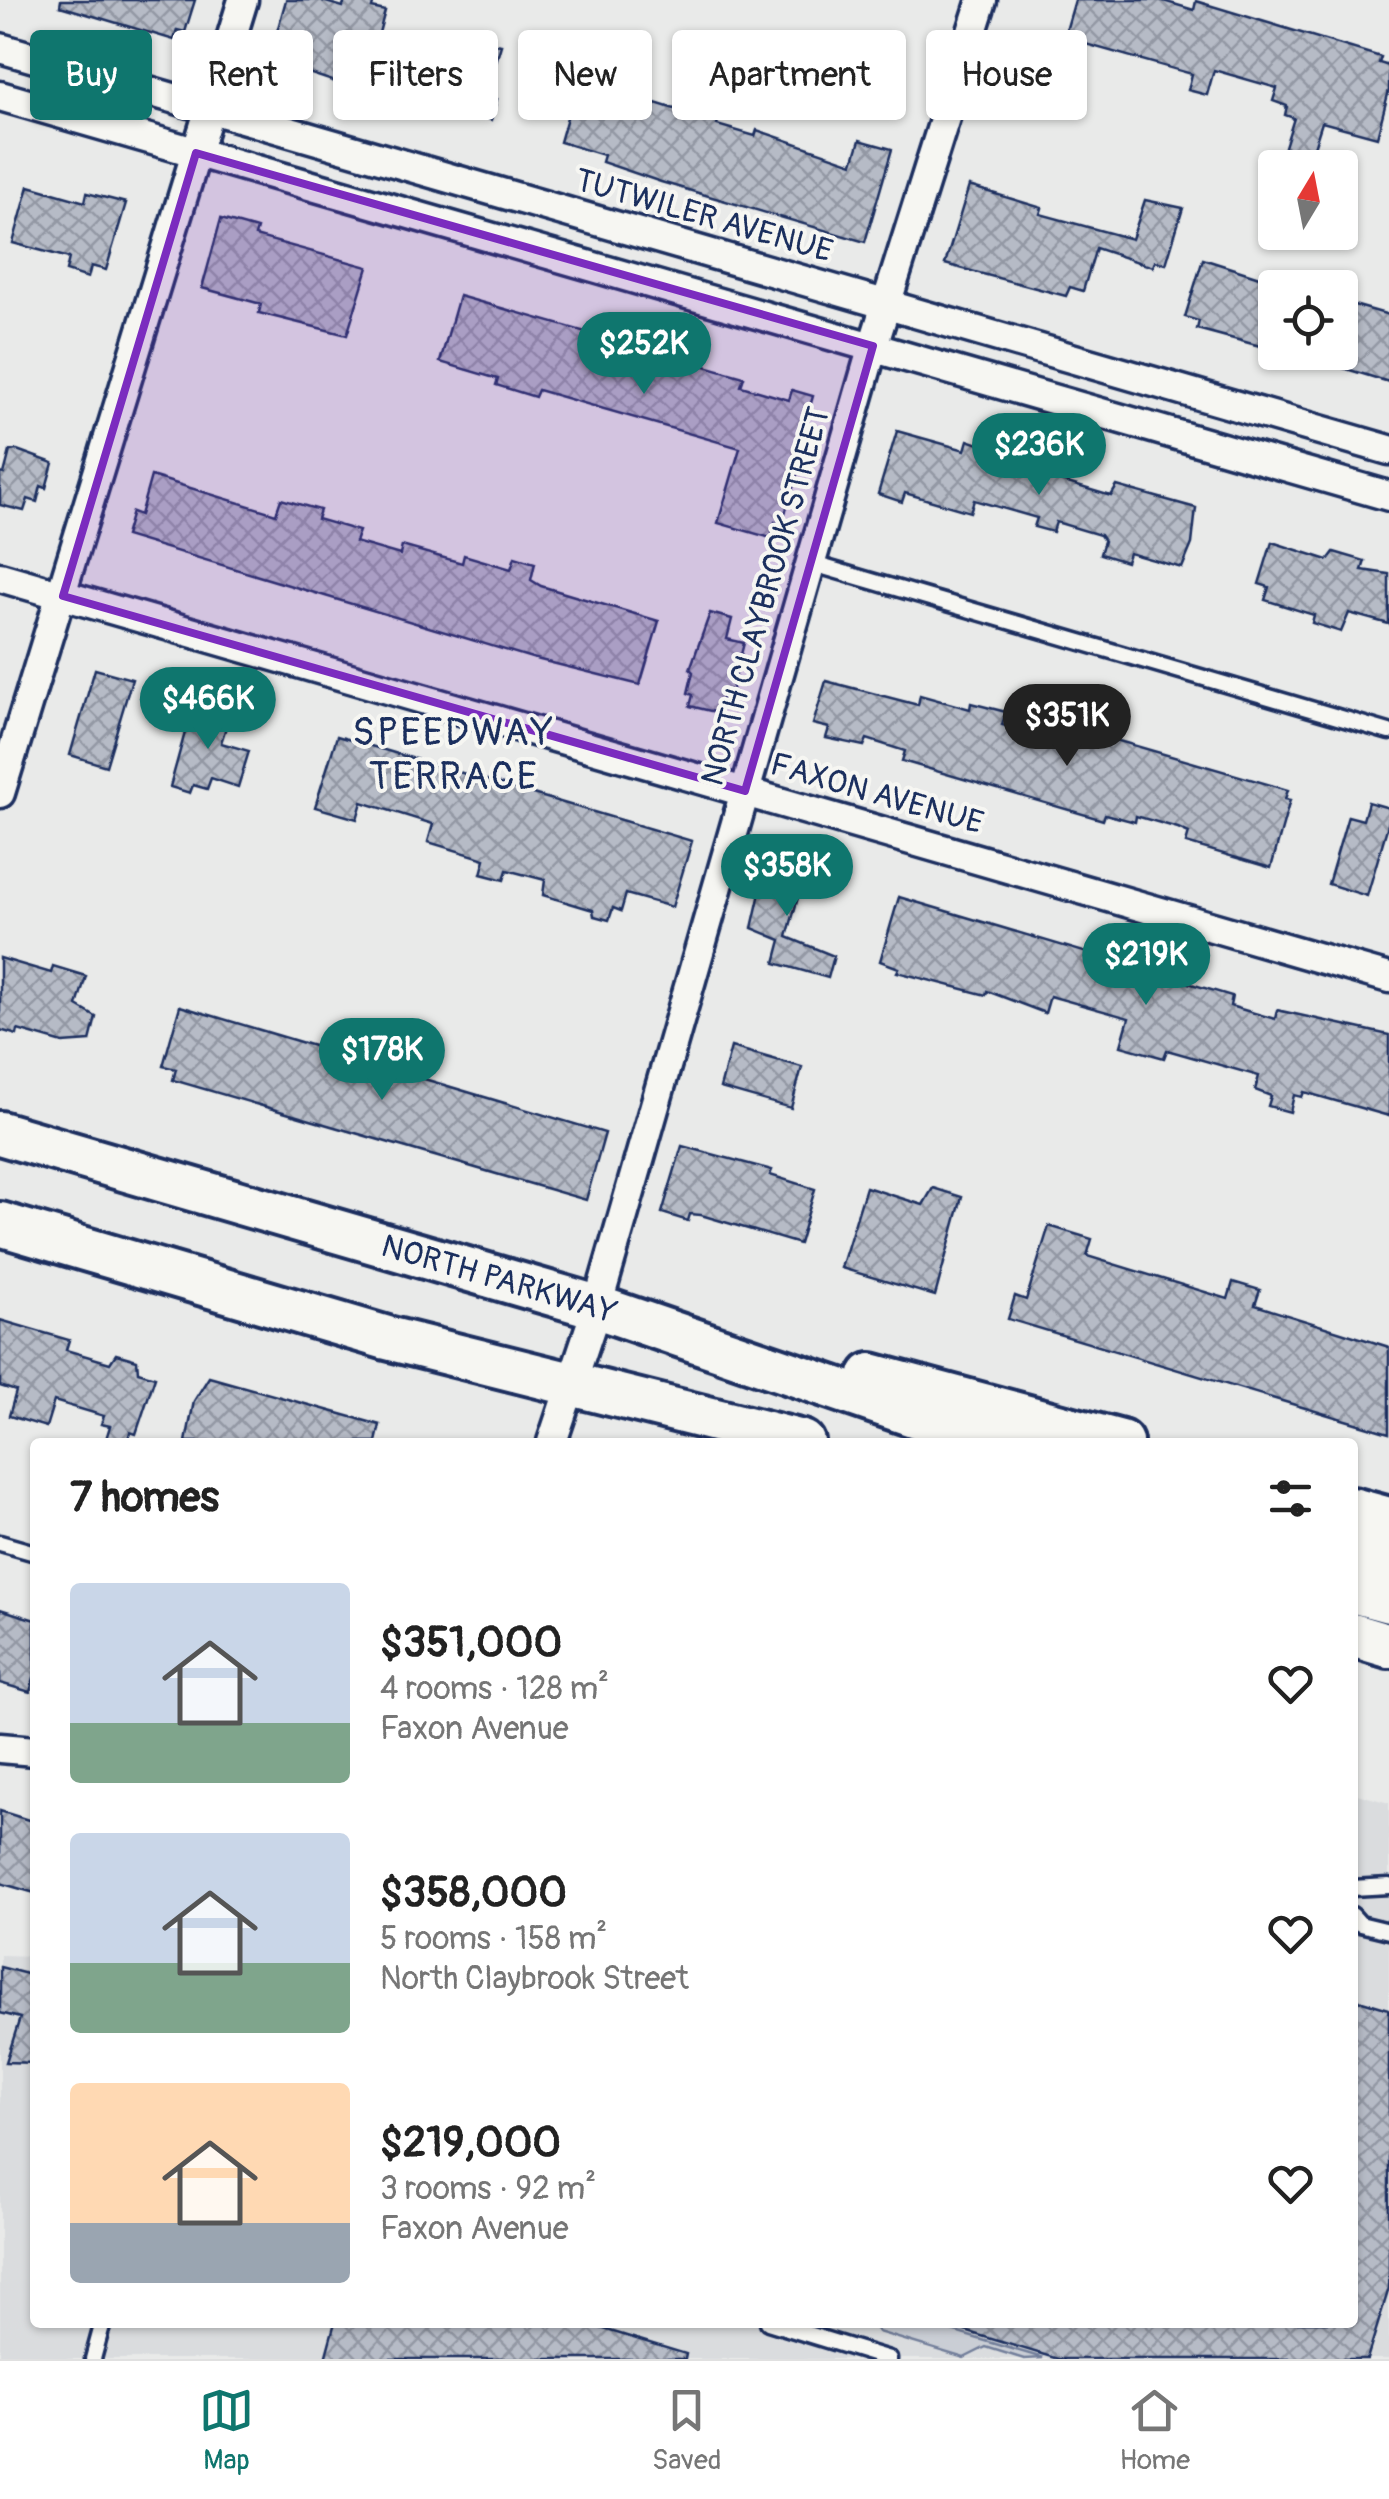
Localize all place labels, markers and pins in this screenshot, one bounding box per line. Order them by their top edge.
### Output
pin: $252K [574,312,714,397]
pin: $236K [969,413,1109,498]
pin: $466K [138,667,278,752]
pin: $351K [997,684,1137,769]
pin: $358K [717,834,857,919]
pin: $219K [1076,923,1216,1008]
pin: $178K [312,1018,452,1103]

